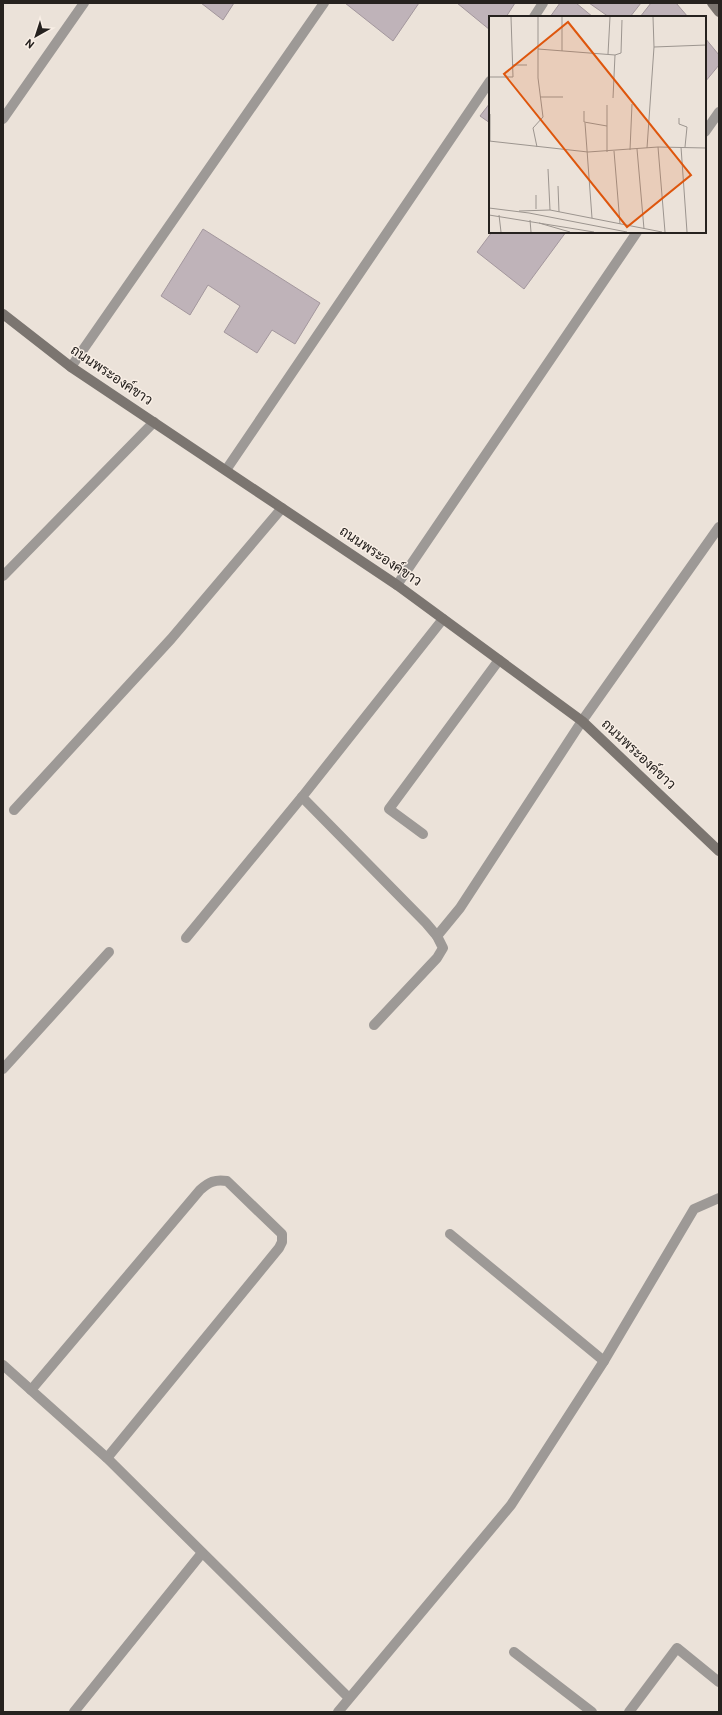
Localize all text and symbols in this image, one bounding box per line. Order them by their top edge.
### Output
north arrow [16,16,56,56]
inset map [489,16,706,233]
text: N [23,35,38,51]
street label: ถนนพระองค์ขาว [67,341,156,410]
street label: ถนนพระองค์ขาว [336,522,425,591]
street label: ถนนพระองค์ขาว [597,715,680,794]

